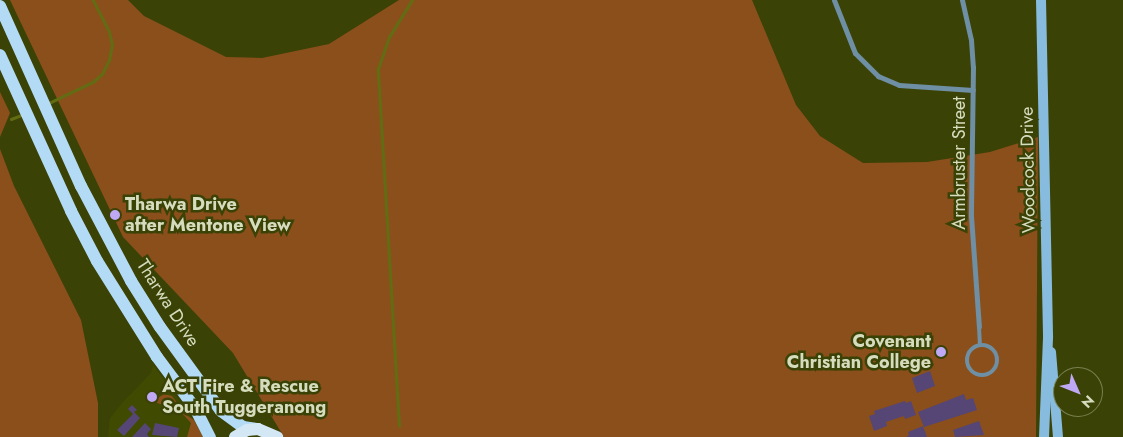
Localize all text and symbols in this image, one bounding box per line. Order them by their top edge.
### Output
street label: Armbruster Street [948,96,970,230]
street label: Woodcock Drive [1016,106,1040,234]
place label: Tharwa Drive after Mentone View [125,194,291,236]
marker: Tharwa Drive after Mentone View [109,209,121,221]
street label: Tharwa Drive [132,255,204,351]
place label: Covenant Christian College [787,331,931,374]
marker: Covenant Christian College [935,346,947,358]
north arrow [1053,367,1103,417]
place label: ACT Fire & Rescue South Tuggeranong [162,376,326,418]
marker: ACT Fire & Rescue South Tuggeranong [146,391,158,403]
text: N [1077,391,1099,413]

